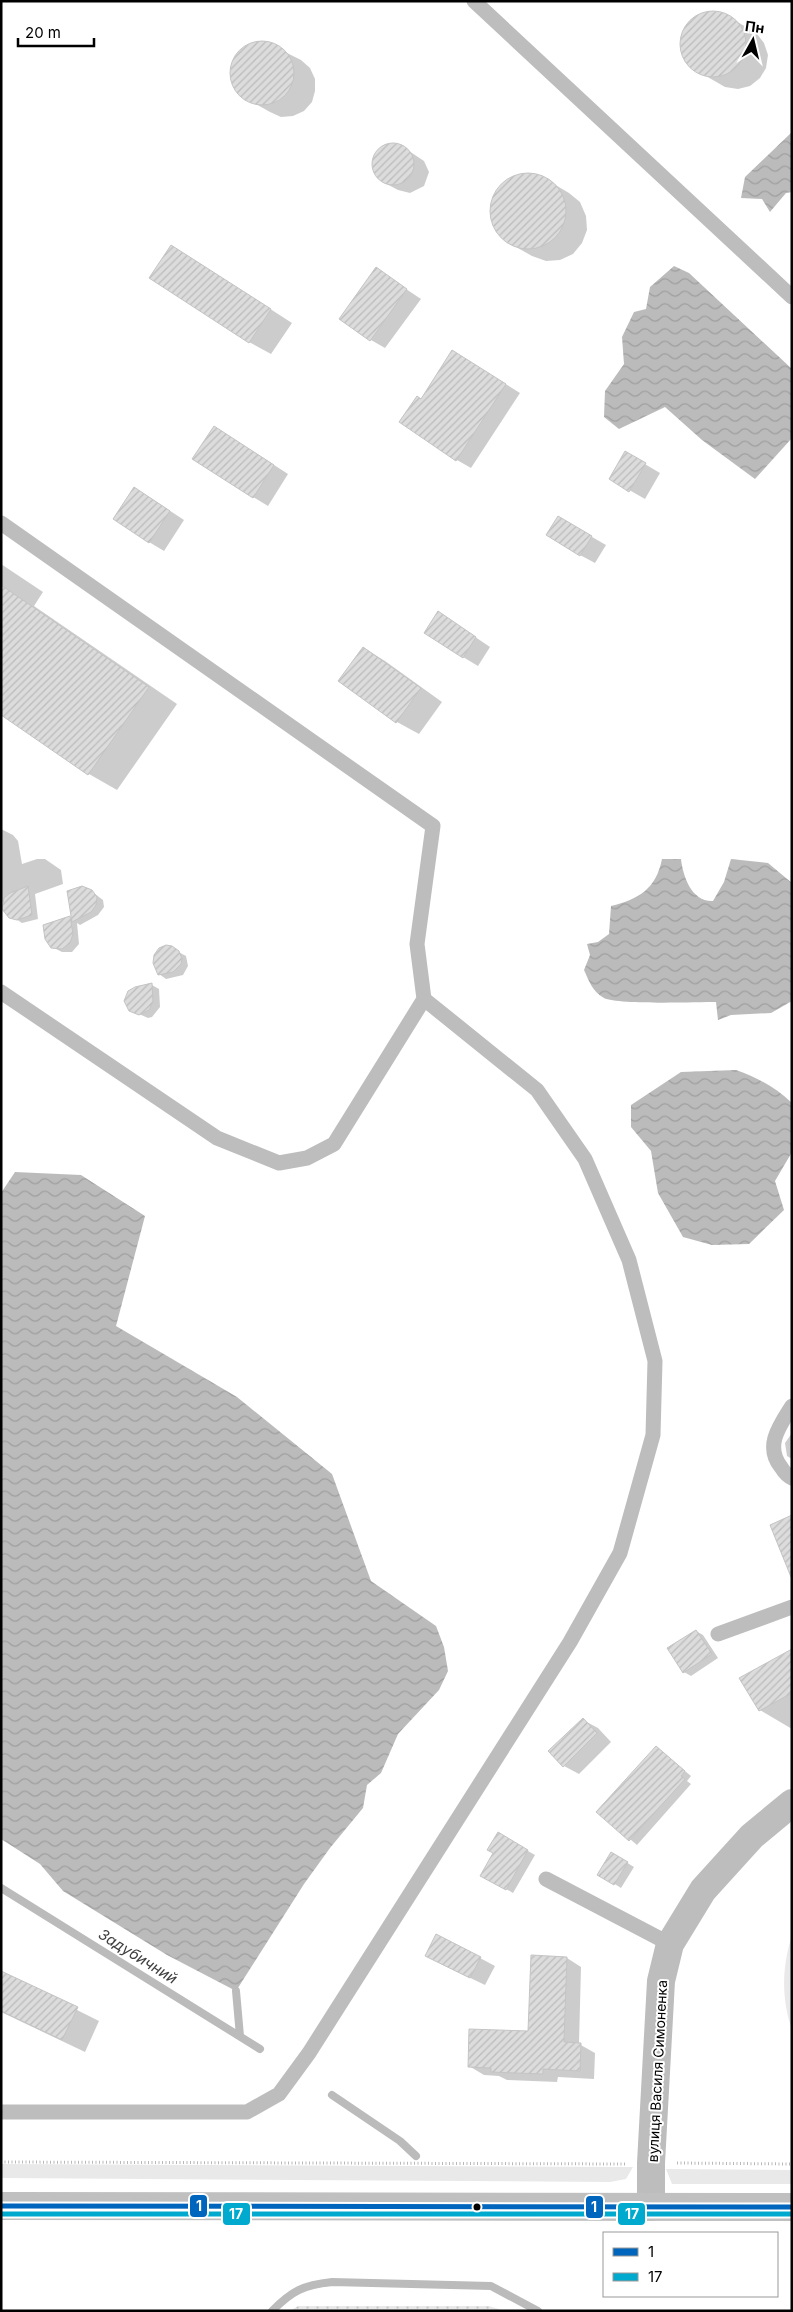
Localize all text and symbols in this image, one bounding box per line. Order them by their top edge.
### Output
scale bar [18,15,94,47]
north arrow [728,15,778,65]
text: Пн [744,17,766,36]
text: 20 m [25,23,61,42]
water label: Задубичний [95,1924,181,1988]
street label: вулиця Василя Симоненка [644,1979,670,2163]
line badge: 1 [189,2194,208,2218]
line badge: 1 [585,2195,604,2219]
text: 1 [196,2197,202,2214]
text: 1 [591,2198,597,2215]
line badge: 17 [222,2202,251,2226]
unlabelled marker [472,2202,482,2212]
line badge: 17 [617,2202,646,2226]
text: 17 [229,2205,243,2222]
text: 17 [625,2205,639,2222]
legend [603,2232,778,2297]
text: 1 [648,2242,654,2261]
text: 17 [648,2267,663,2286]

